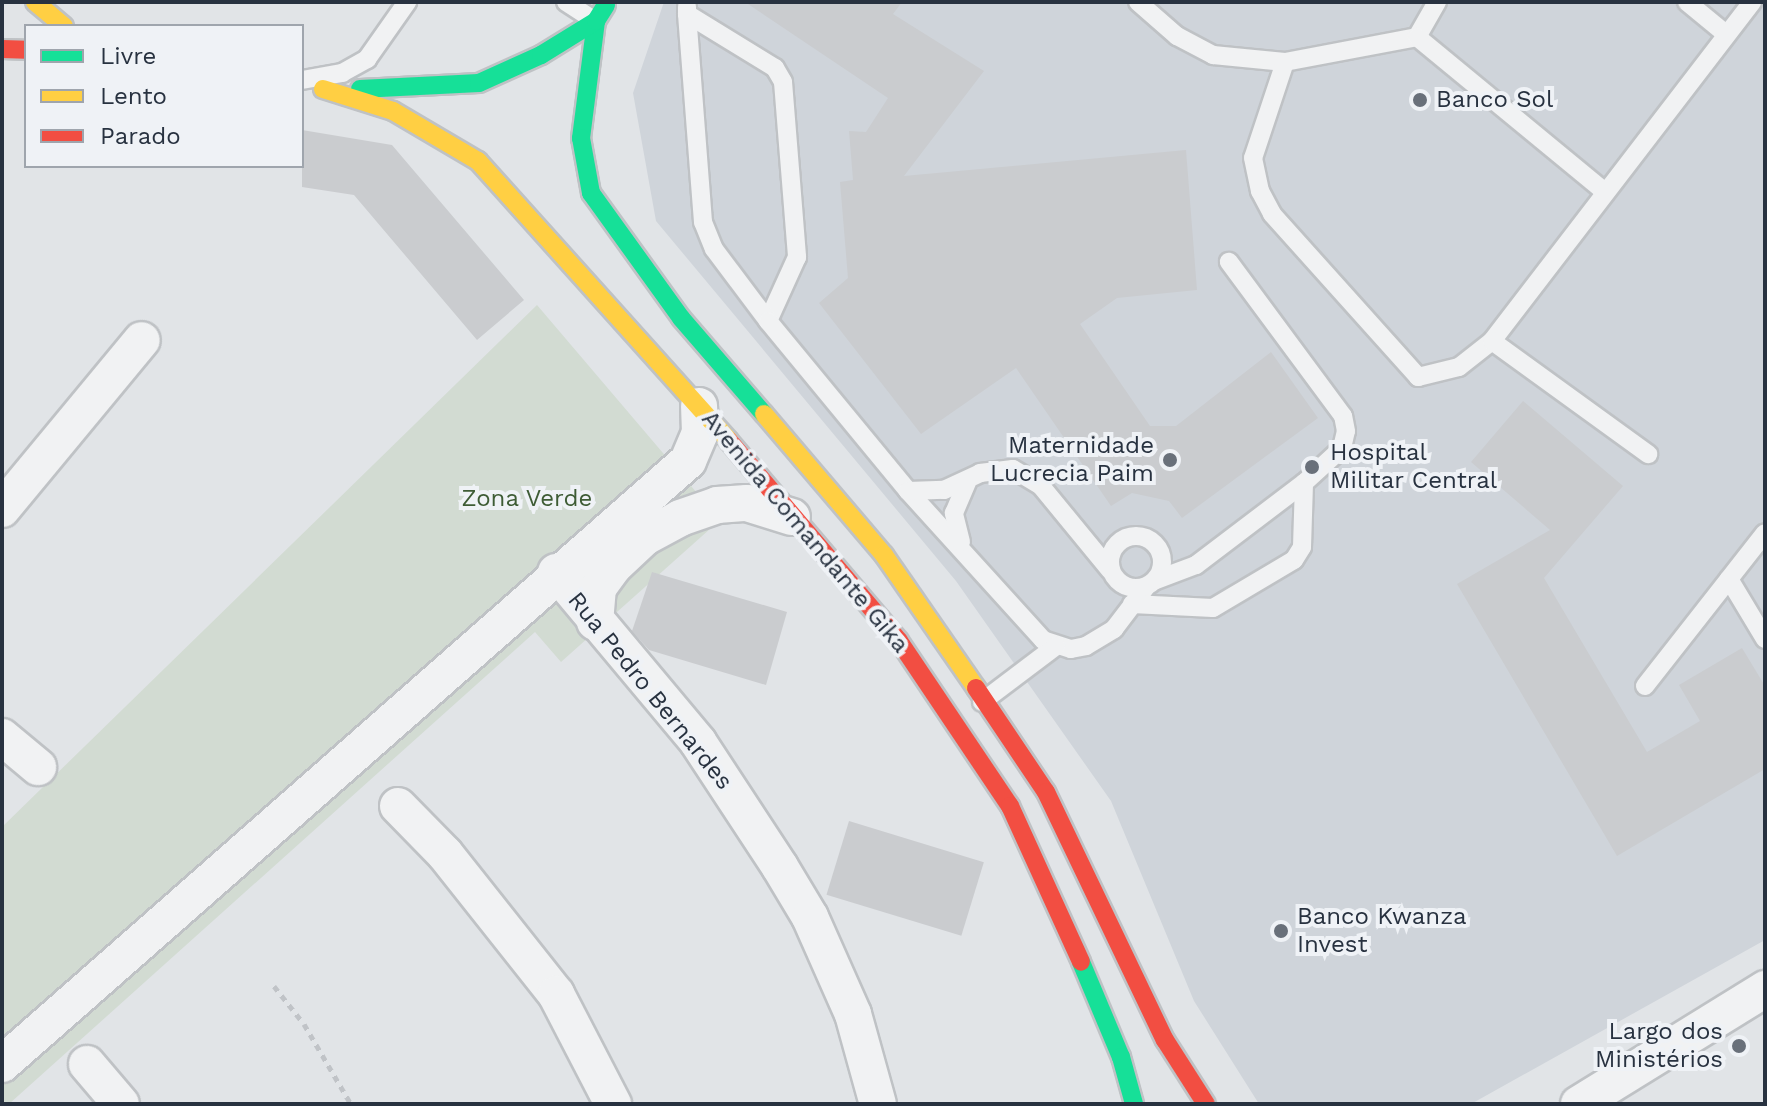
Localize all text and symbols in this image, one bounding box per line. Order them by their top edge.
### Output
legend [24,24,304,168]
text: Livre [100,42,156,70]
text: Lento [100,82,167,110]
place label: Banco Sol [1436,86,1553,114]
marker: Banco Sol [1411,91,1429,109]
text: Parado [100,122,181,150]
street label: Avenida Comandante Gika [695,405,915,659]
place label: Maternidade Lucrecia Paim [989,432,1154,488]
place label: Hospital Militar Central [1330,439,1498,495]
marker: Maternidade Lucrecia Paim [1161,451,1179,469]
marker: Hospital Militar Central [1301,456,1323,478]
park label: Zona Verde [461,485,593,513]
street label: Rua Pedro Bernardes [561,586,739,796]
place label: Banco Kwanza Invest [1297,903,1467,959]
marker: Banco Kwanza Invest [1272,922,1290,940]
place label: Largo dos Ministérios [1595,1018,1723,1074]
marker: Largo dos Ministérios [1730,1037,1748,1055]

